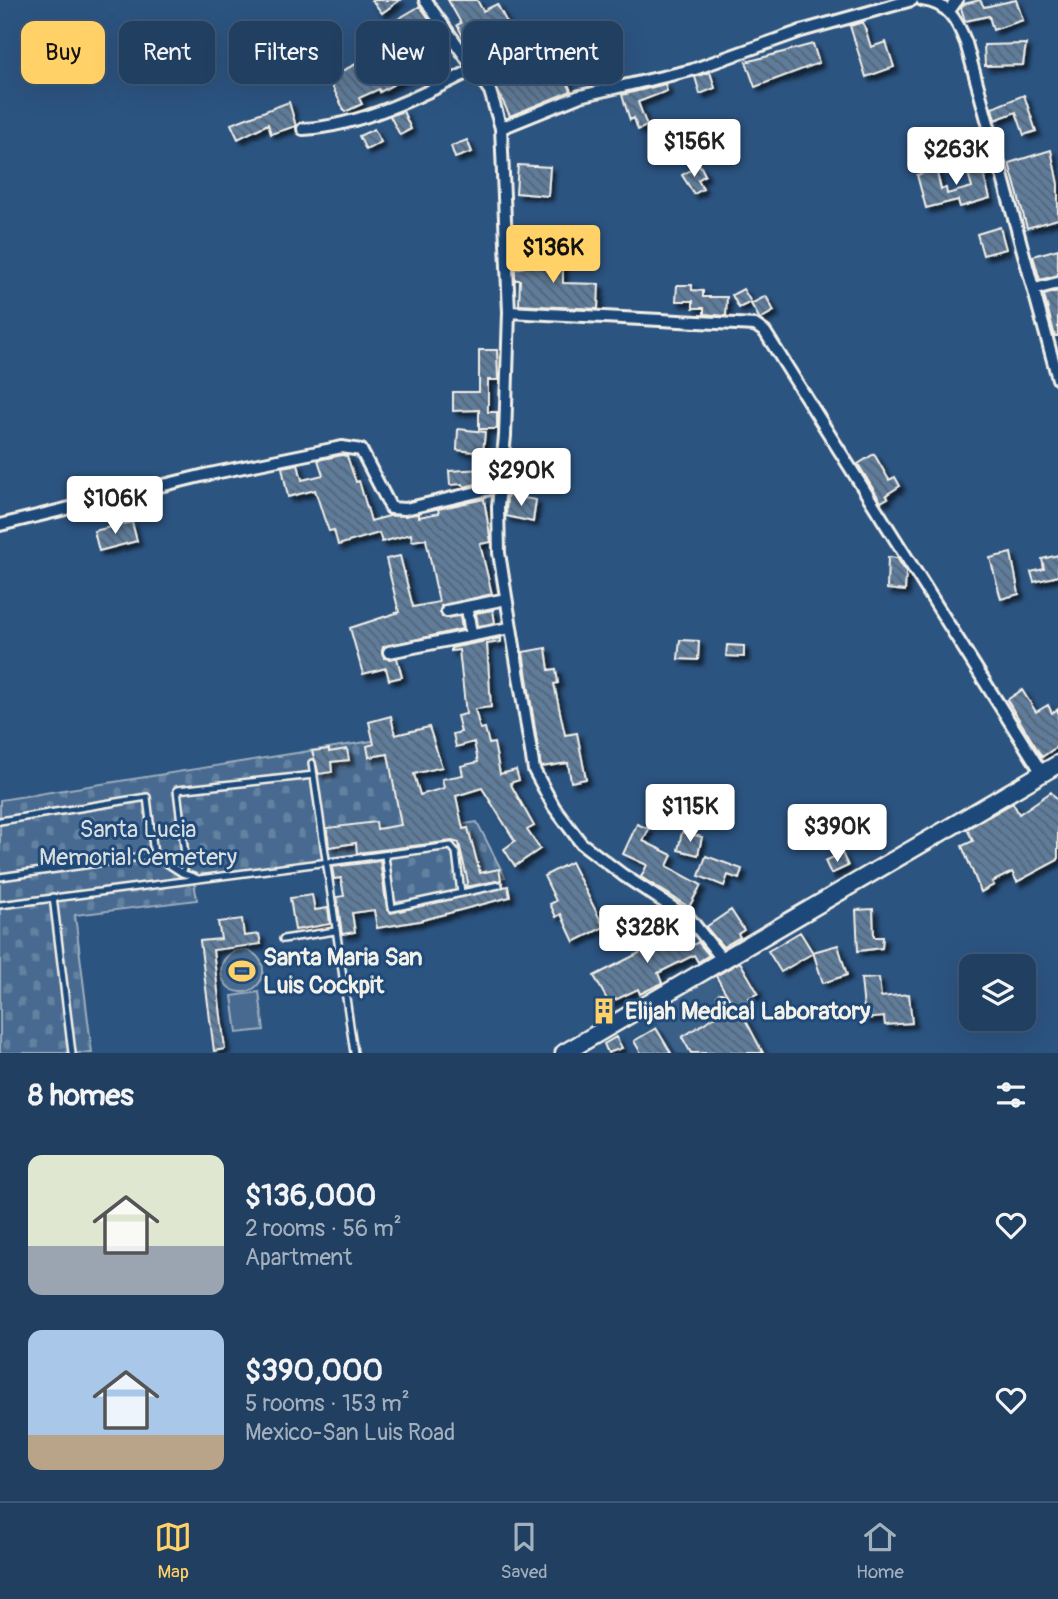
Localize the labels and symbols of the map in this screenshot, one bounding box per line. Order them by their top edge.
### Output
pin: $156K [645,120,743,179]
pin: $263K [907,128,1005,187]
pin: $136K [504,226,602,285]
pin: $290K [472,448,570,508]
pin: $106K [66,476,164,536]
pin: $115K [641,784,739,844]
pin: $390K [788,804,886,864]
park label: Santa Lucia Memorial Cemetery [39,815,237,872]
pin: $328K [598,906,696,965]
place label: Santa Maria San Luis Cockpit [263,943,422,1000]
sports icon: Santa Maria San Luis Cockpit [227,956,257,986]
building icon: Elijah Medical Laboratory [589,996,619,1026]
place label: Elijah Medical Laboratory [625,997,871,1026]

